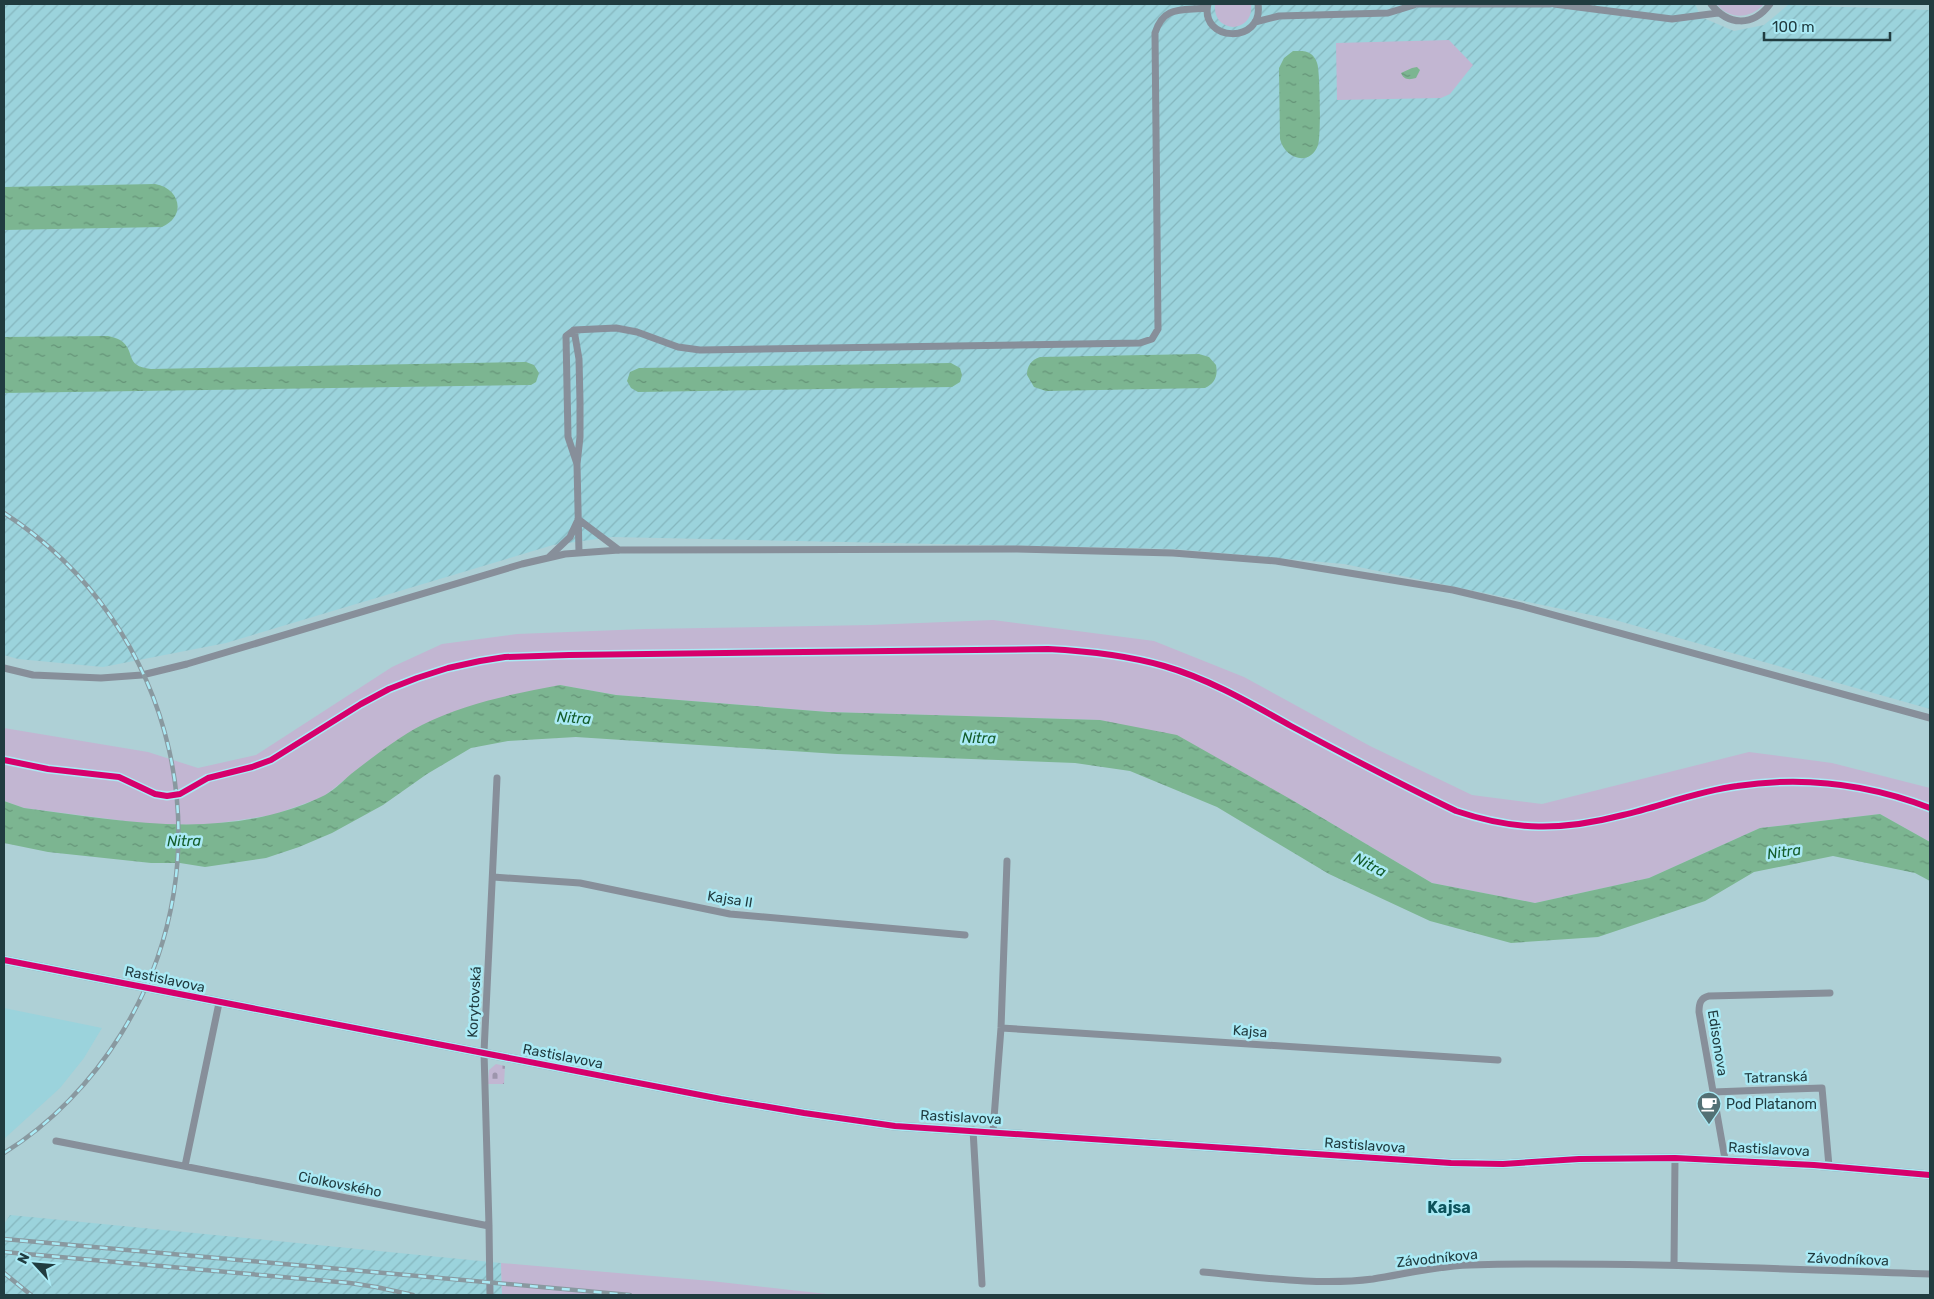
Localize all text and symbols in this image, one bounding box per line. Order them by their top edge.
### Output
scale bar [1764,10,1890,42]
text: 100 m [1772,18,1814,36]
water label: Nitra [556,708,592,728]
water label: Nitra [962,729,997,747]
water label: Nitra [167,832,202,850]
water label: Nitra [1766,841,1802,863]
water label: Nitra [1351,849,1390,881]
street label: Kajsa II [706,888,754,911]
street label: Rastislavova [123,963,207,996]
street label: Korytovská [464,966,485,1038]
street label: Edisonova [1704,1009,1731,1077]
street label: Kajsa [1232,1022,1268,1041]
street label: Rastislavova [521,1040,605,1073]
street label: Tatranská [1744,1068,1808,1087]
cafe icon: Pod Platanom [1696,1091,1722,1125]
place label: Pod Platanom [1726,1096,1817,1113]
street label: Rastislavova [920,1107,1002,1128]
street label: Rastislavova [1324,1134,1406,1157]
street label: Rastislavova [1728,1139,1810,1160]
street label: Ciolkovského [297,1168,383,1201]
district label: Kajsa [1427,1198,1471,1217]
north arrow [10,1239,60,1289]
street label: Závodníkova [1396,1246,1479,1271]
text: N [14,1250,34,1267]
street label: Závodníkova [1807,1250,1889,1269]

